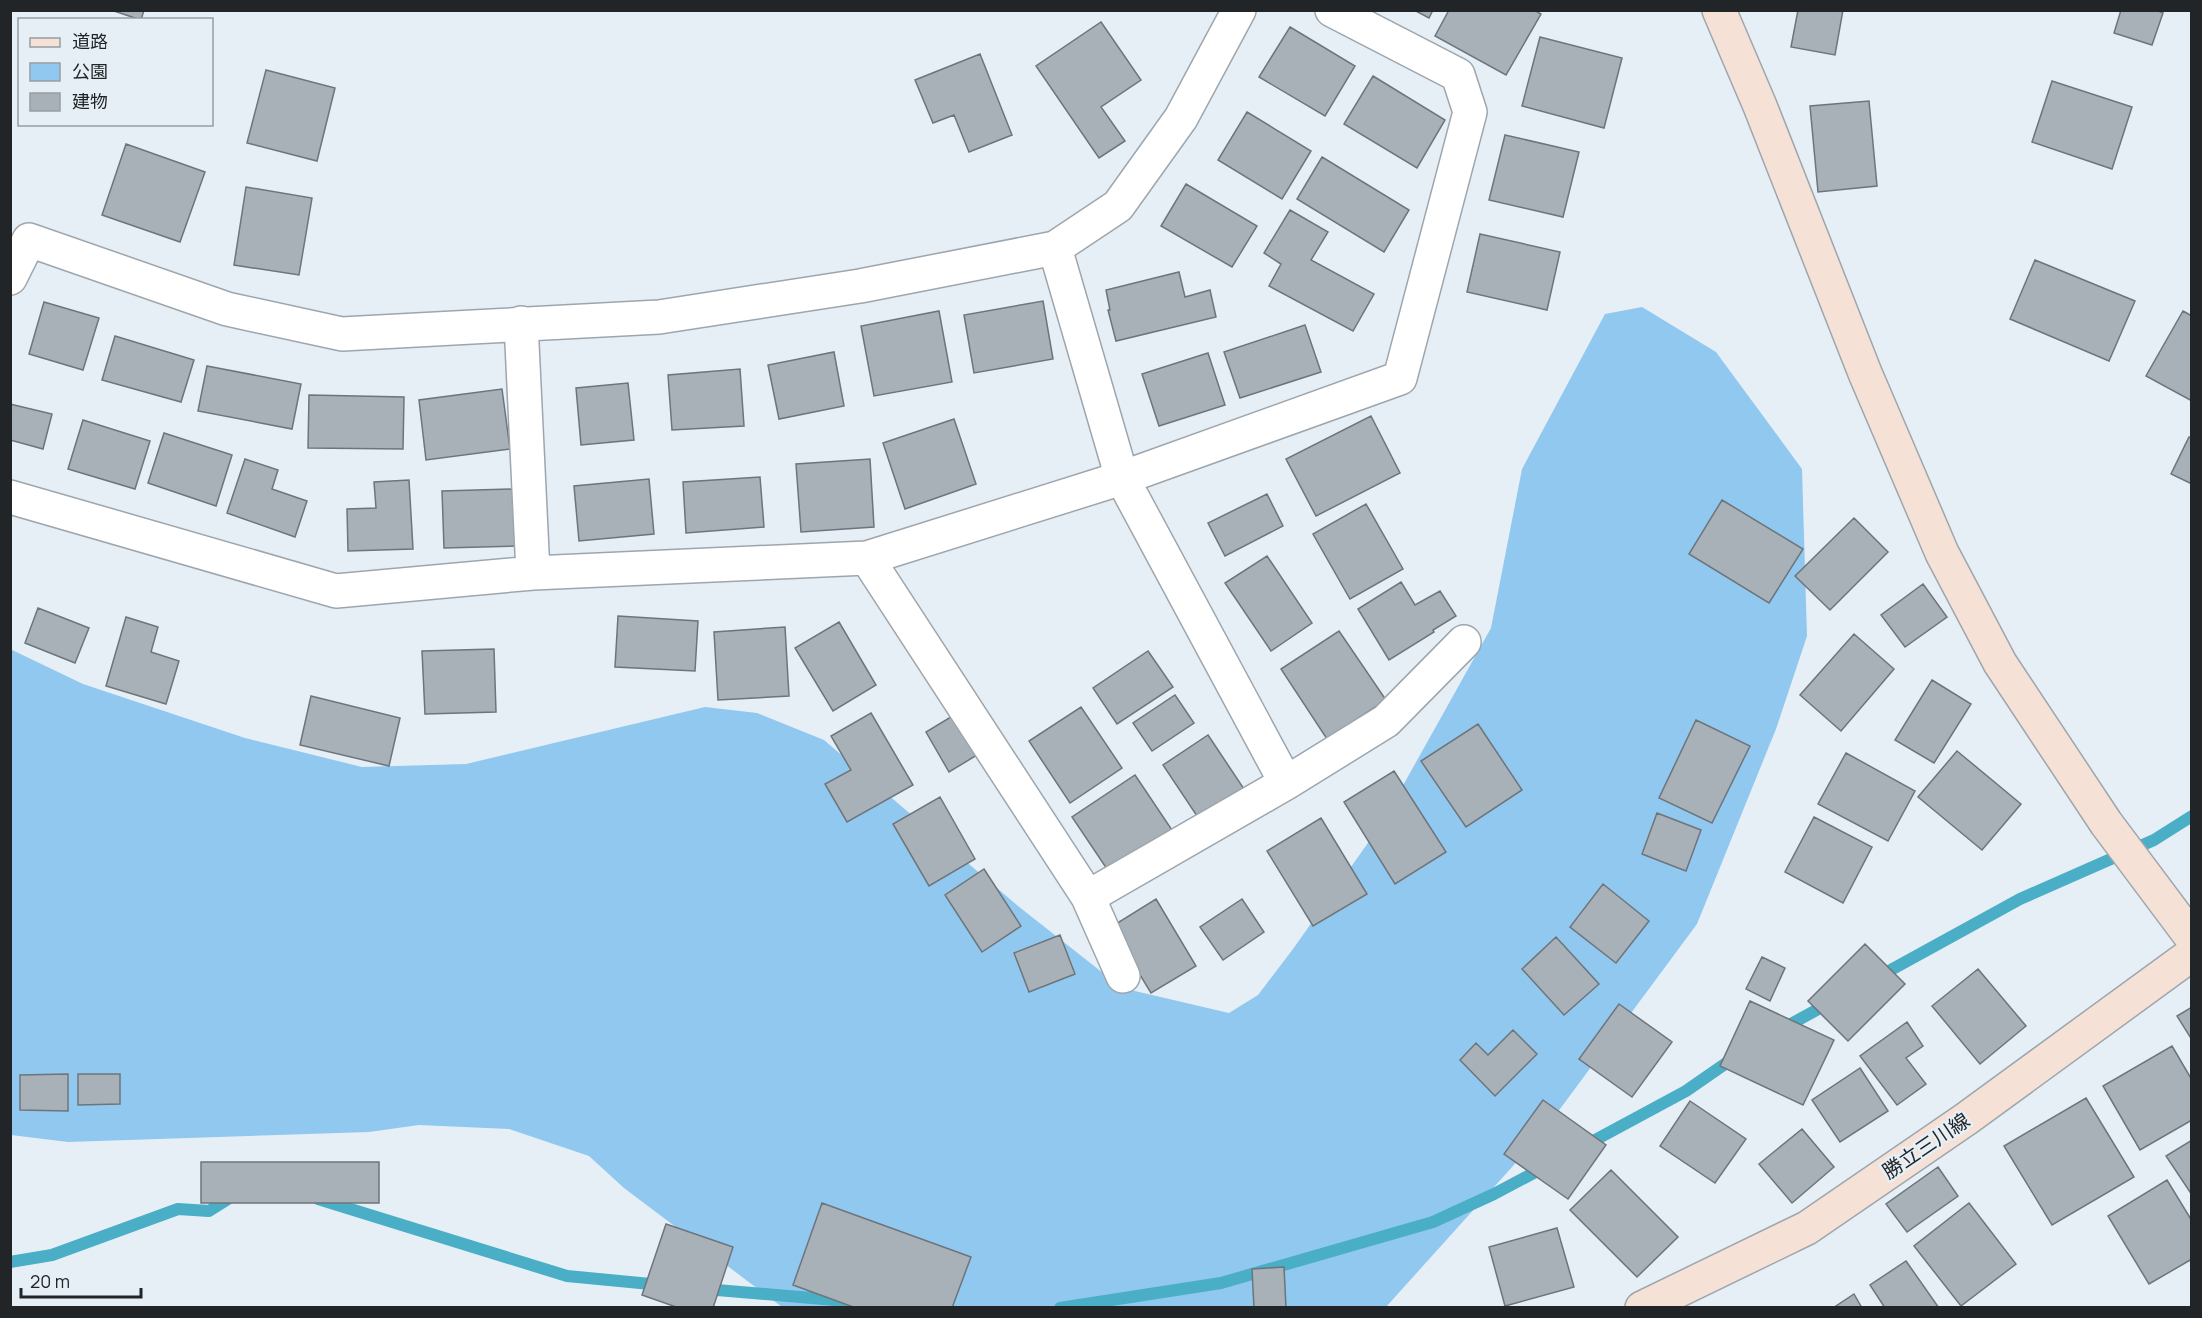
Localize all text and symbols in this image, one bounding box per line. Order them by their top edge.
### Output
legend [18,18,213,126]
text: 道路 [72,29,108,53]
text: 公園 [72,59,108,83]
text: 建物 [72,89,108,113]
street label: 勝立三川線 [1877,1106,1975,1185]
scale bar [21,1261,141,1299]
text: 20 m [30,1269,70,1293]

